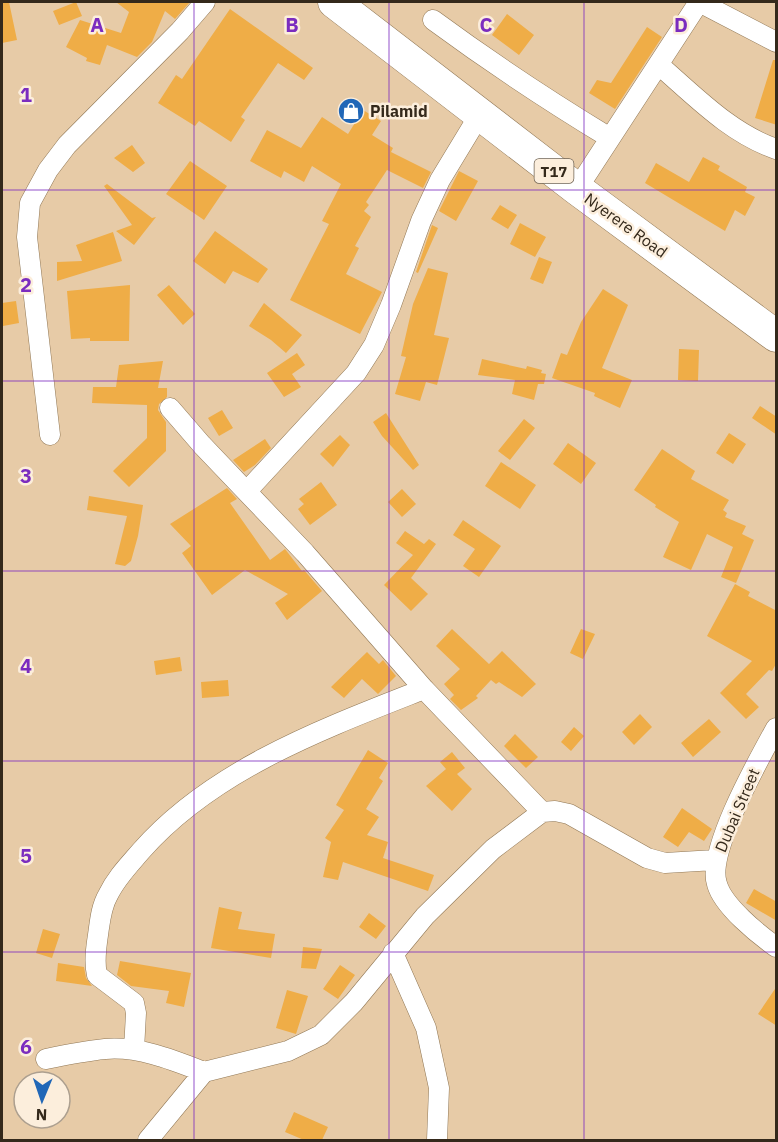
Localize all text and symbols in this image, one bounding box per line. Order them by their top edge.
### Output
text: A [90,11,104,38]
text: B [285,11,299,38]
text: C [479,11,493,38]
text: D [674,11,688,38]
text: 1 [20,81,32,108]
shop icon: Pilamid [336,96,366,126]
place label: Pilamid [370,101,428,121]
road number: T17 [534,159,574,183]
street label: Nyerere Road [581,188,671,262]
text: 2 [20,271,32,298]
text: 3 [20,462,32,489]
text: 4 [20,652,32,679]
street label: Dubai Street [710,765,764,855]
text: 5 [20,842,32,869]
text: 6 [20,1033,32,1060]
north arrow [12,1070,72,1130]
text: N [35,1105,48,1125]

